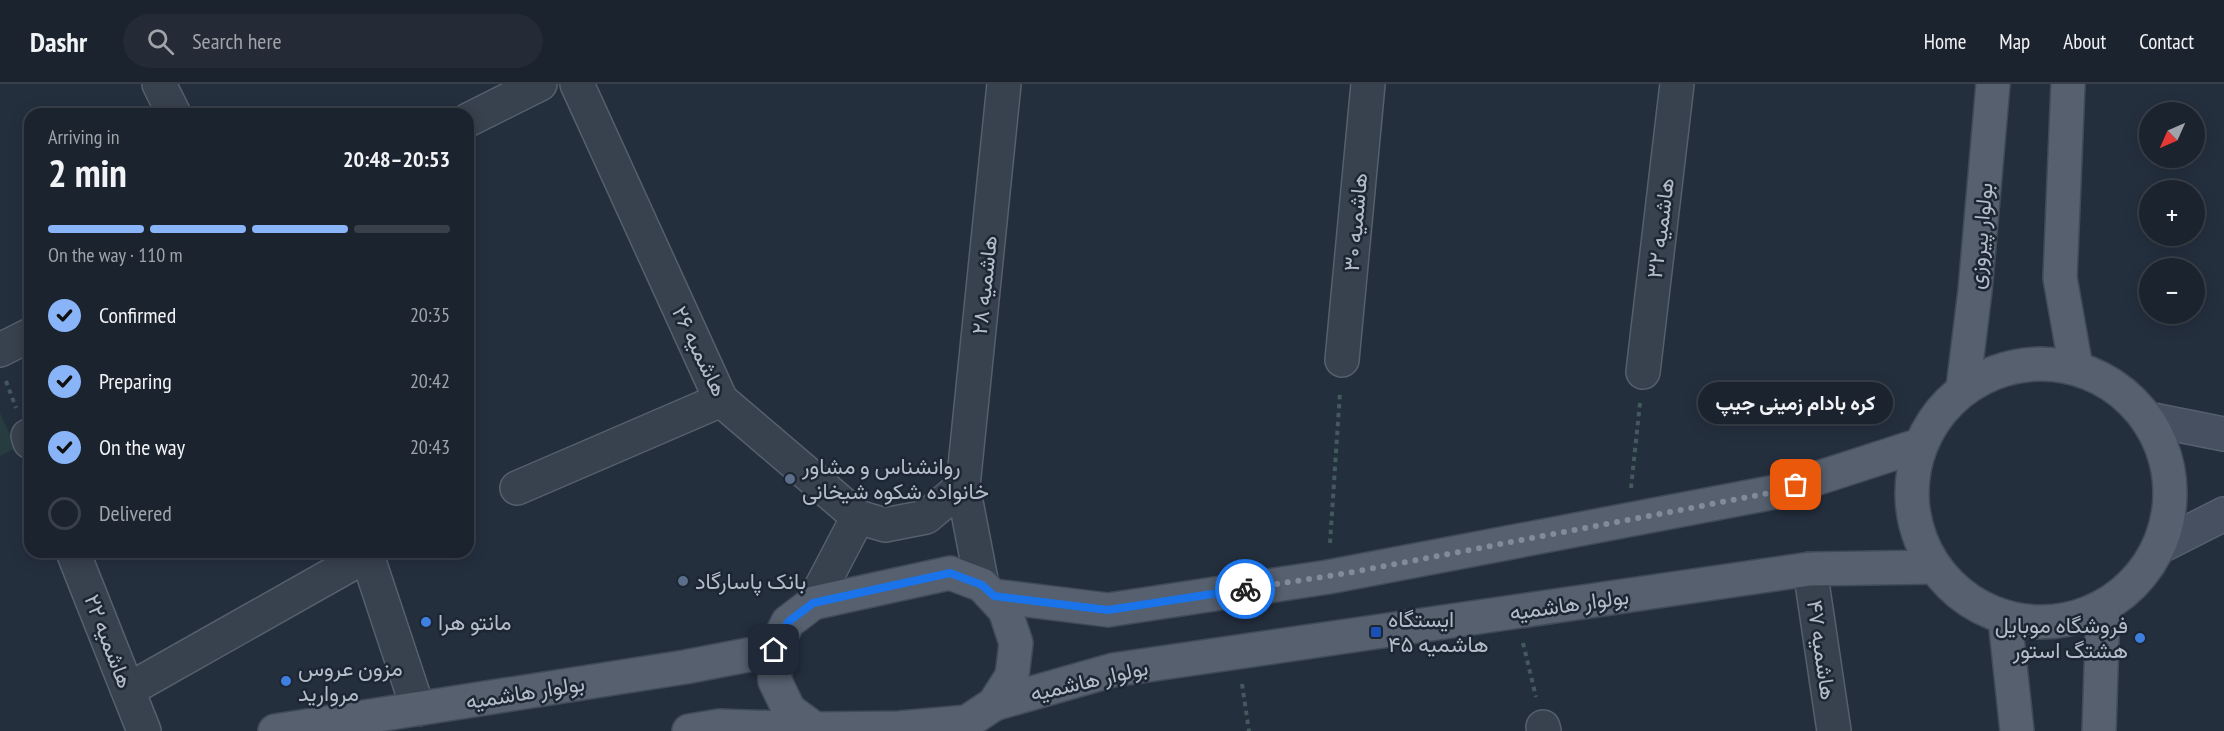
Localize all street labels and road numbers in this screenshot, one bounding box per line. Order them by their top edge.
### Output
street label: هاشمیه ۳۰ [1337,172,1373,272]
street label: هاشمیه ۳۲ [1640,176,1680,280]
street label: بولوار پیروزی [1961,181,2000,291]
street label: هاشمیه ۲۸ [965,234,1003,336]
street label: هاشمیه ۲۶ [666,301,734,401]
street label: بولوار هاشمیه [1508,582,1630,626]
street label: هاشمیه ۲۲ [78,590,140,692]
street label: هاشمیه ۴۷ [1801,598,1843,702]
street label: بولوار هاشمیه [1027,653,1151,707]
street label: بولوار هاشمیه [464,669,586,715]

